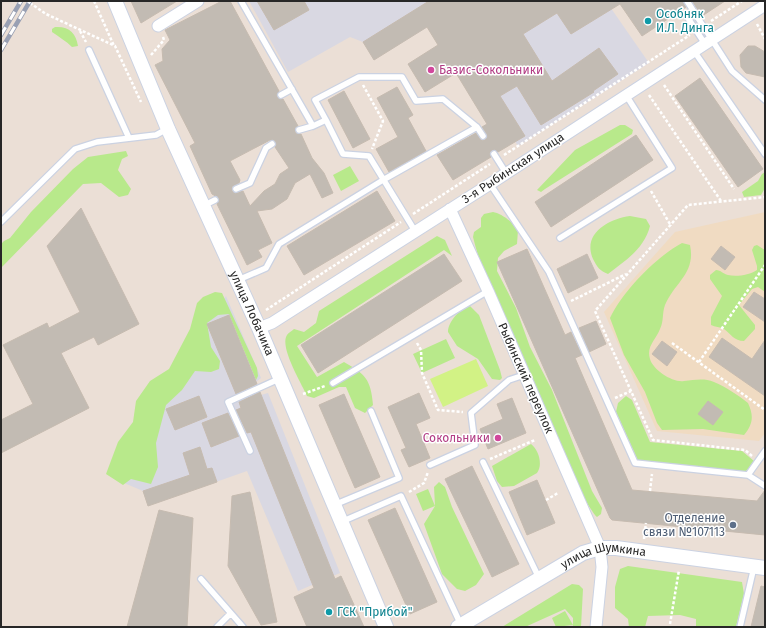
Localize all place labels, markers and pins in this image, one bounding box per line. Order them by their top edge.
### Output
place label: Особняк И.Л. Динга [656,7,714,35]
marker: Особняк И.Л. Динга [643,16,653,26]
place label: Базис-Сокольники [439,63,543,77]
marker: Базис-Сокольники [426,65,436,75]
place label: Сокольники [423,431,490,445]
marker: Сокольники [493,433,503,443]
place label: Отделение связи №107113 [643,511,725,539]
marker: Отделение связи №107113 [728,520,738,530]
place label: ГСК "Прибой" [337,605,413,619]
marker: ГСК "Прибой" [324,607,334,617]

